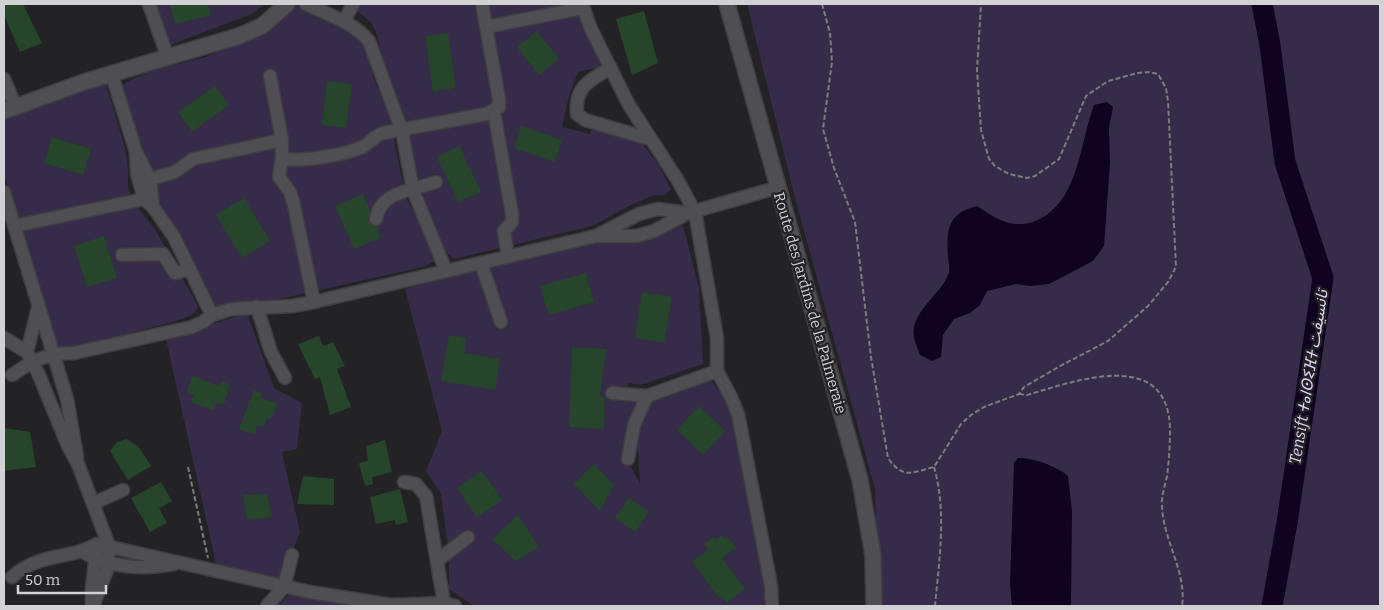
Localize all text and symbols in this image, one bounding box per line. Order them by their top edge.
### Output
street label: Route des Jardins de la Palmeraie [770,190,850,416]
water label: Tensift ⵜⴰⵏⵙⵉⴼⵜ تانسيفت [1285,286,1332,466]
scale bar [18,562,105,594]
text: 50 m [25,571,61,589]

